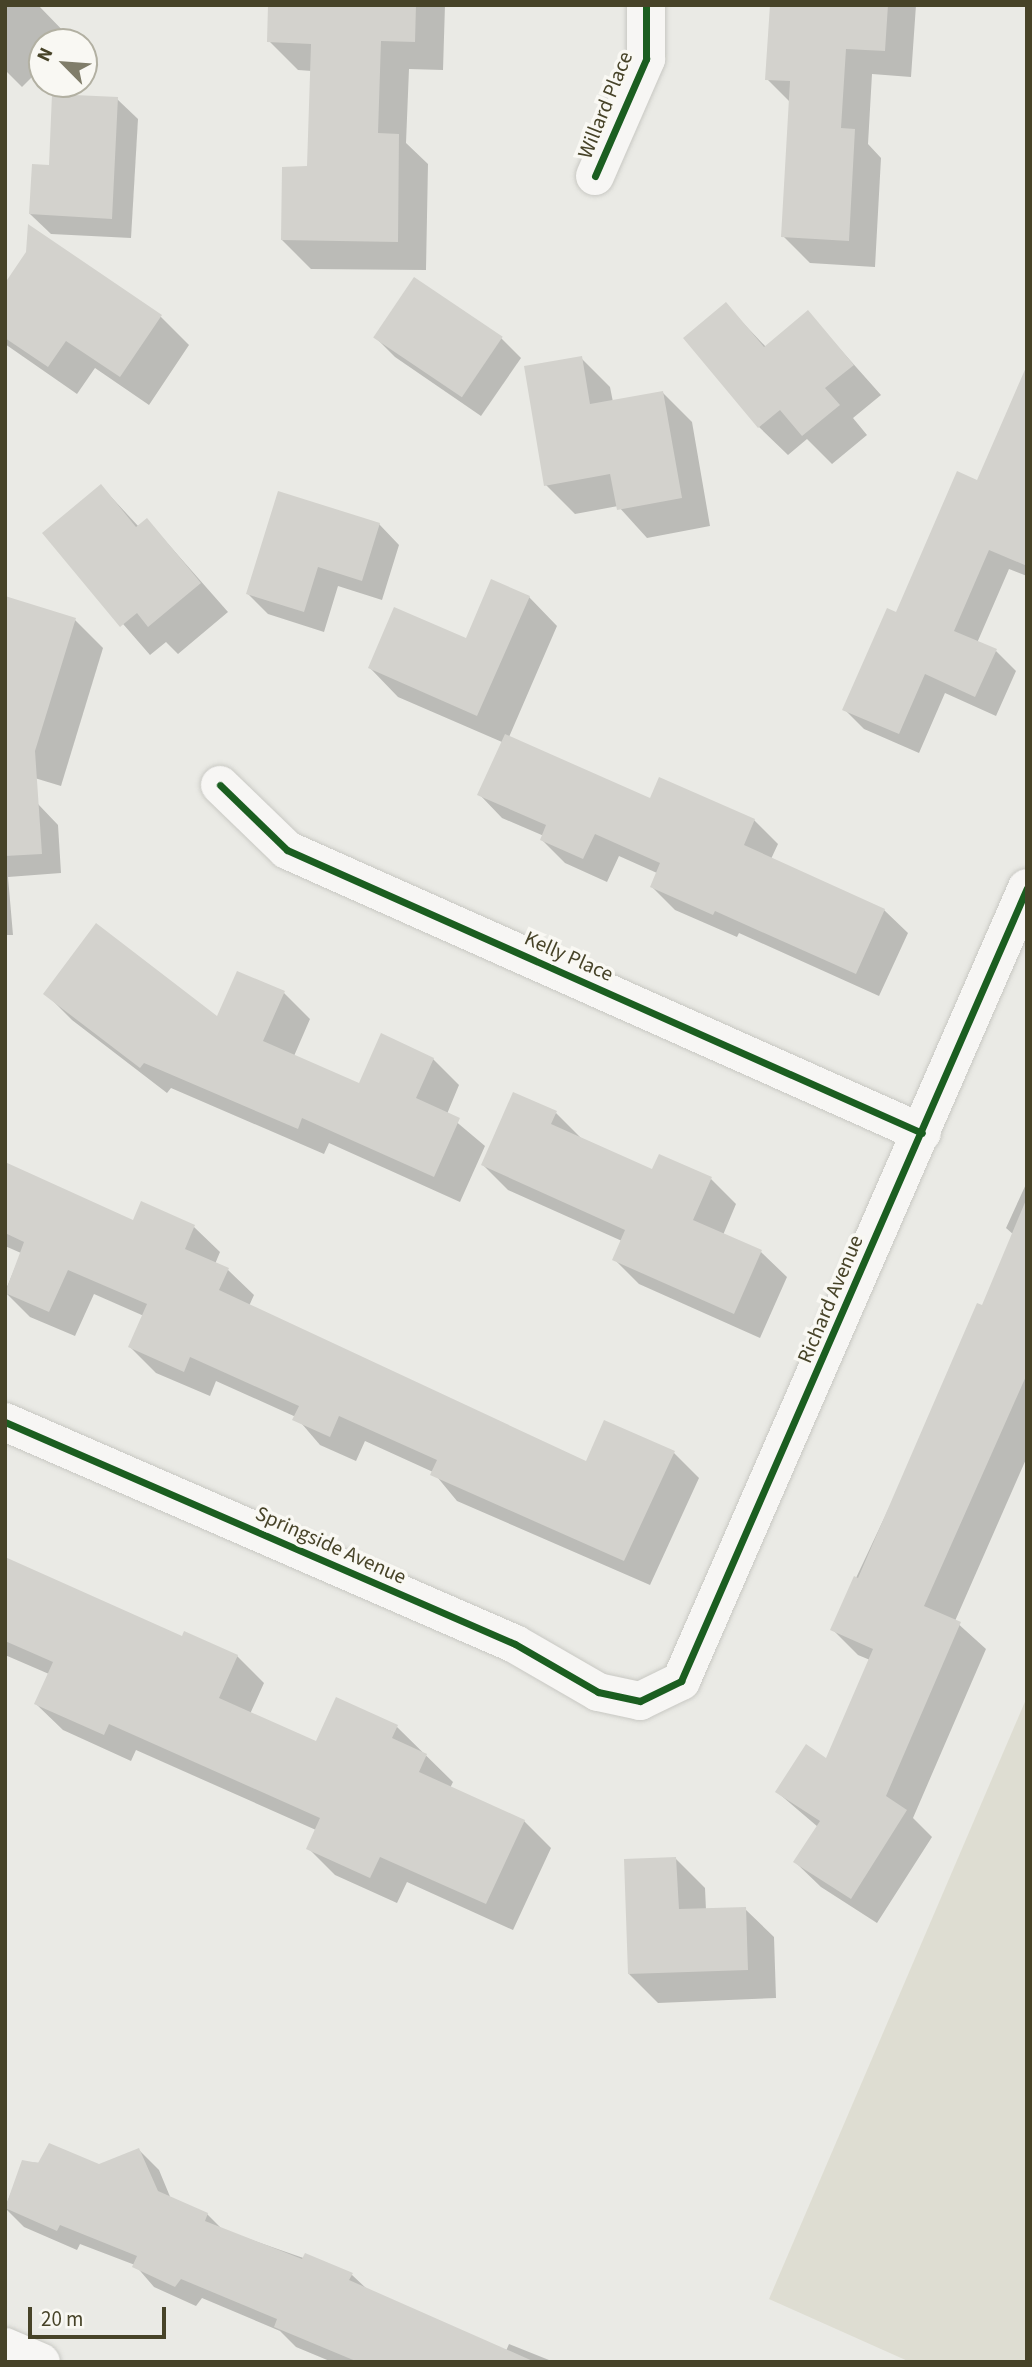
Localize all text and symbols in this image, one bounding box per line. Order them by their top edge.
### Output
north arrow [28,28,98,98]
text: N [30,43,60,66]
street label: Willard Place [572,48,638,162]
street label: Kelly Place [521,925,617,987]
street label: Richard Avenue [792,1231,868,1367]
street label: Springside Avenue [252,1500,410,1590]
scale bar [32,2294,170,2338]
text: 20 m [41,2304,83,2334]

